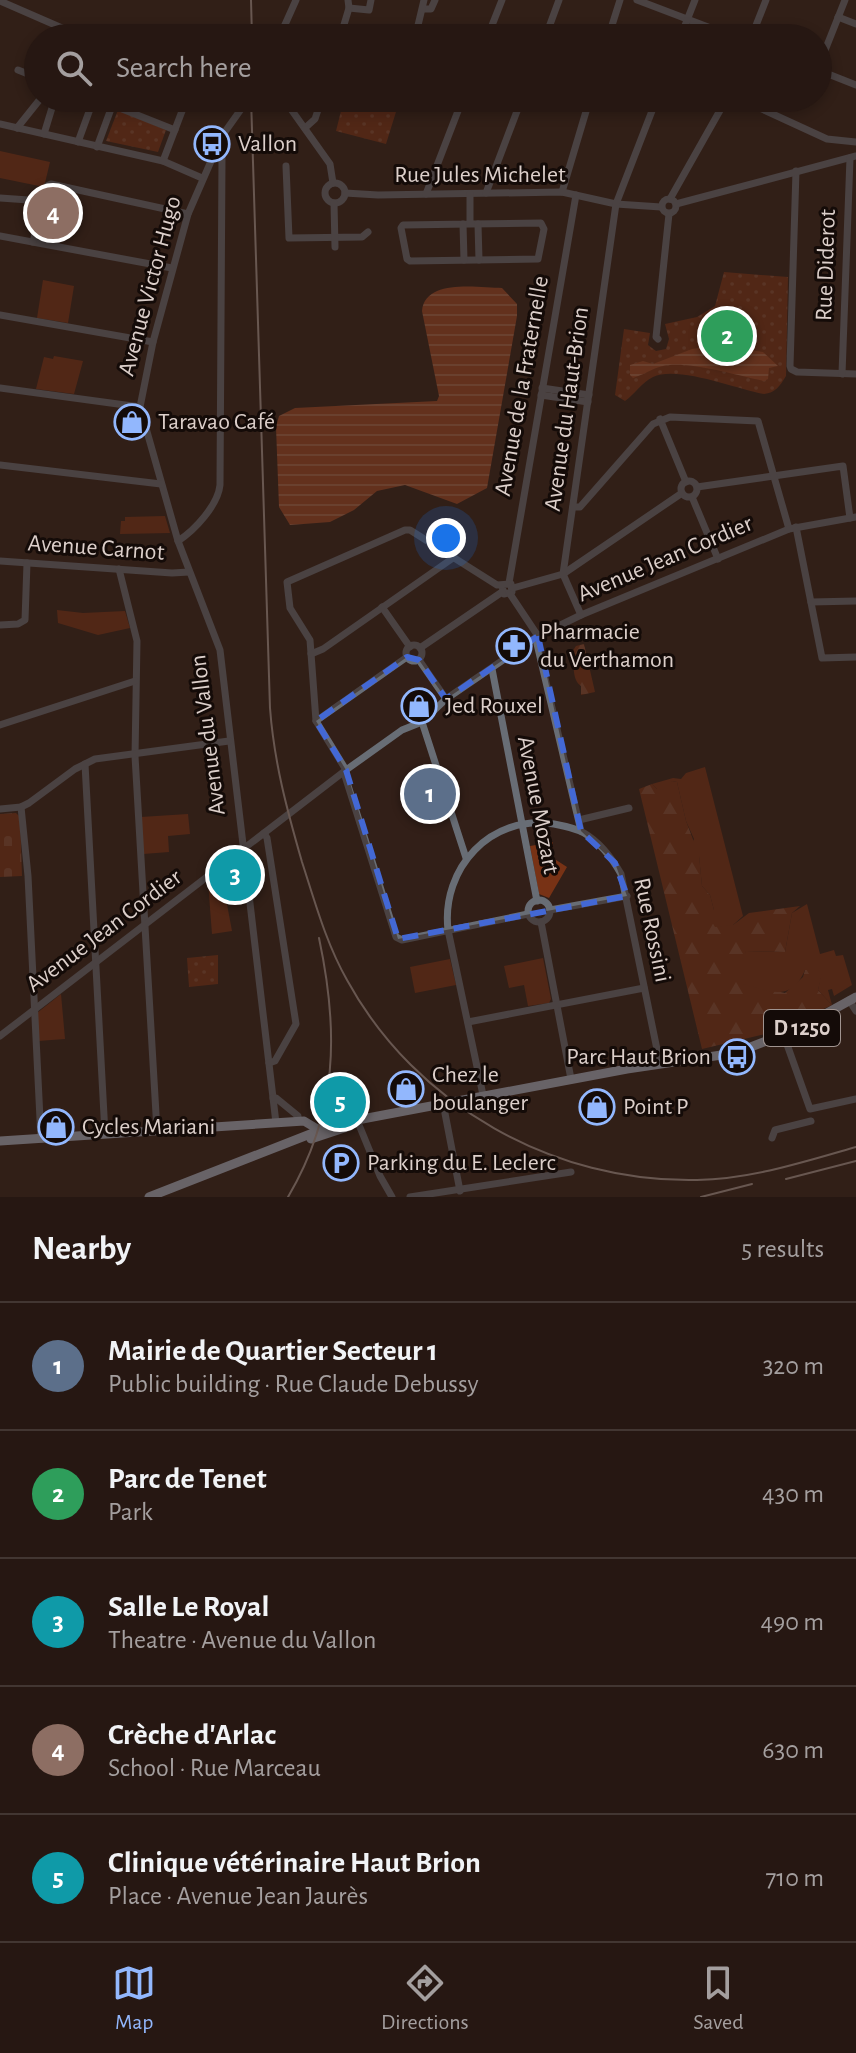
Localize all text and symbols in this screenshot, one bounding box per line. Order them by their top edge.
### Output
search box [24,24,832,112]
icon: search [52,46,96,90]
text: Search here [116,53,252,83]
bus stop icon: Vallon [193,125,231,163]
place label: Vallon [238,132,297,156]
street label: Rue Jules Michelet [394,163,566,187]
pin: 4 [27,183,79,243]
street label: Avenue Victor Hugo [114,194,186,378]
street label: Rue Diderot [812,208,840,321]
street label: Avenue de la Fraternelle [491,274,553,498]
street label: Avenue du Haut-Brion [541,305,593,513]
pin: 2 [701,306,753,366]
shop icon: Taravao Café [113,403,151,441]
place label: Taravao Café [158,410,275,434]
street label: Avenue Jean Cordier [574,511,756,607]
your location [426,518,466,558]
street label: Avenue Carnot [27,531,165,565]
place label: Pharmacie du Verthamon [540,620,674,672]
pharmacy icon: Pharmacie du Verthamon [495,627,533,665]
street label: Avenue du Vallon [186,653,230,817]
shop icon: Jed Rouxel [400,687,438,725]
place label: Jed Rouxel [445,694,543,718]
street label: Avenue Mozart [513,734,563,876]
pin: 1 [404,764,456,824]
pin: 3 [209,845,261,905]
street label: Avenue Jean Cordier [22,865,186,997]
street label: Rue Rossini [629,876,675,984]
road number: D 1250 [764,1010,840,1046]
bus stop icon: Parc Haut Brion [718,1038,756,1076]
place label: Parc Haut Brion [566,1045,711,1069]
place label: Chez le boulanger [432,1063,528,1115]
shop icon: Chez le boulanger [387,1070,425,1108]
pin: 5 [314,1072,366,1132]
shop icon: Point P [578,1088,616,1126]
place label: Point P [623,1095,689,1119]
shop icon: Cycles Mariani [37,1108,75,1146]
place label: Cycles Mariani [82,1115,215,1139]
parking icon: Parking du E. Leclerc [322,1144,360,1182]
place label: Parking du E. Leclerc [367,1151,556,1175]
text: Nearby [32,1232,131,1266]
text: 5 results [741,1236,824,1262]
text: Mairie de Quartier Secteur 1 [108,1336,438,1366]
text: 1 [53,1353,63,1379]
text: 320 m [763,1353,824,1379]
text: Public building · Rue Claude Debussy [108,1371,479,1397]
text: Parc de Tenet [108,1464,267,1494]
text: 2 [52,1481,64,1507]
text: 430 m [762,1481,824,1507]
text: Park [108,1499,153,1525]
text: Salle Le Royal [108,1592,269,1622]
text: 3 [52,1609,64,1635]
text: 490 m [760,1609,824,1635]
text: Theatre · Avenue du Vallon [108,1627,376,1653]
text: Crèche d'Arlac [108,1720,276,1750]
text: 4 [51,1737,65,1763]
text: 630 m [762,1737,824,1763]
text: School · Rue Marceau [108,1755,321,1781]
text: Clinique vétérinaire Haut Brion [108,1848,481,1878]
text: 5 [52,1865,64,1891]
text: 710 m [765,1865,824,1891]
text: Place · Avenue Jean Jaurès [108,1883,368,1909]
tab: Map [112,1961,156,2035]
tab: Directions [381,1961,469,2035]
tab: Saved [693,1961,744,2035]

